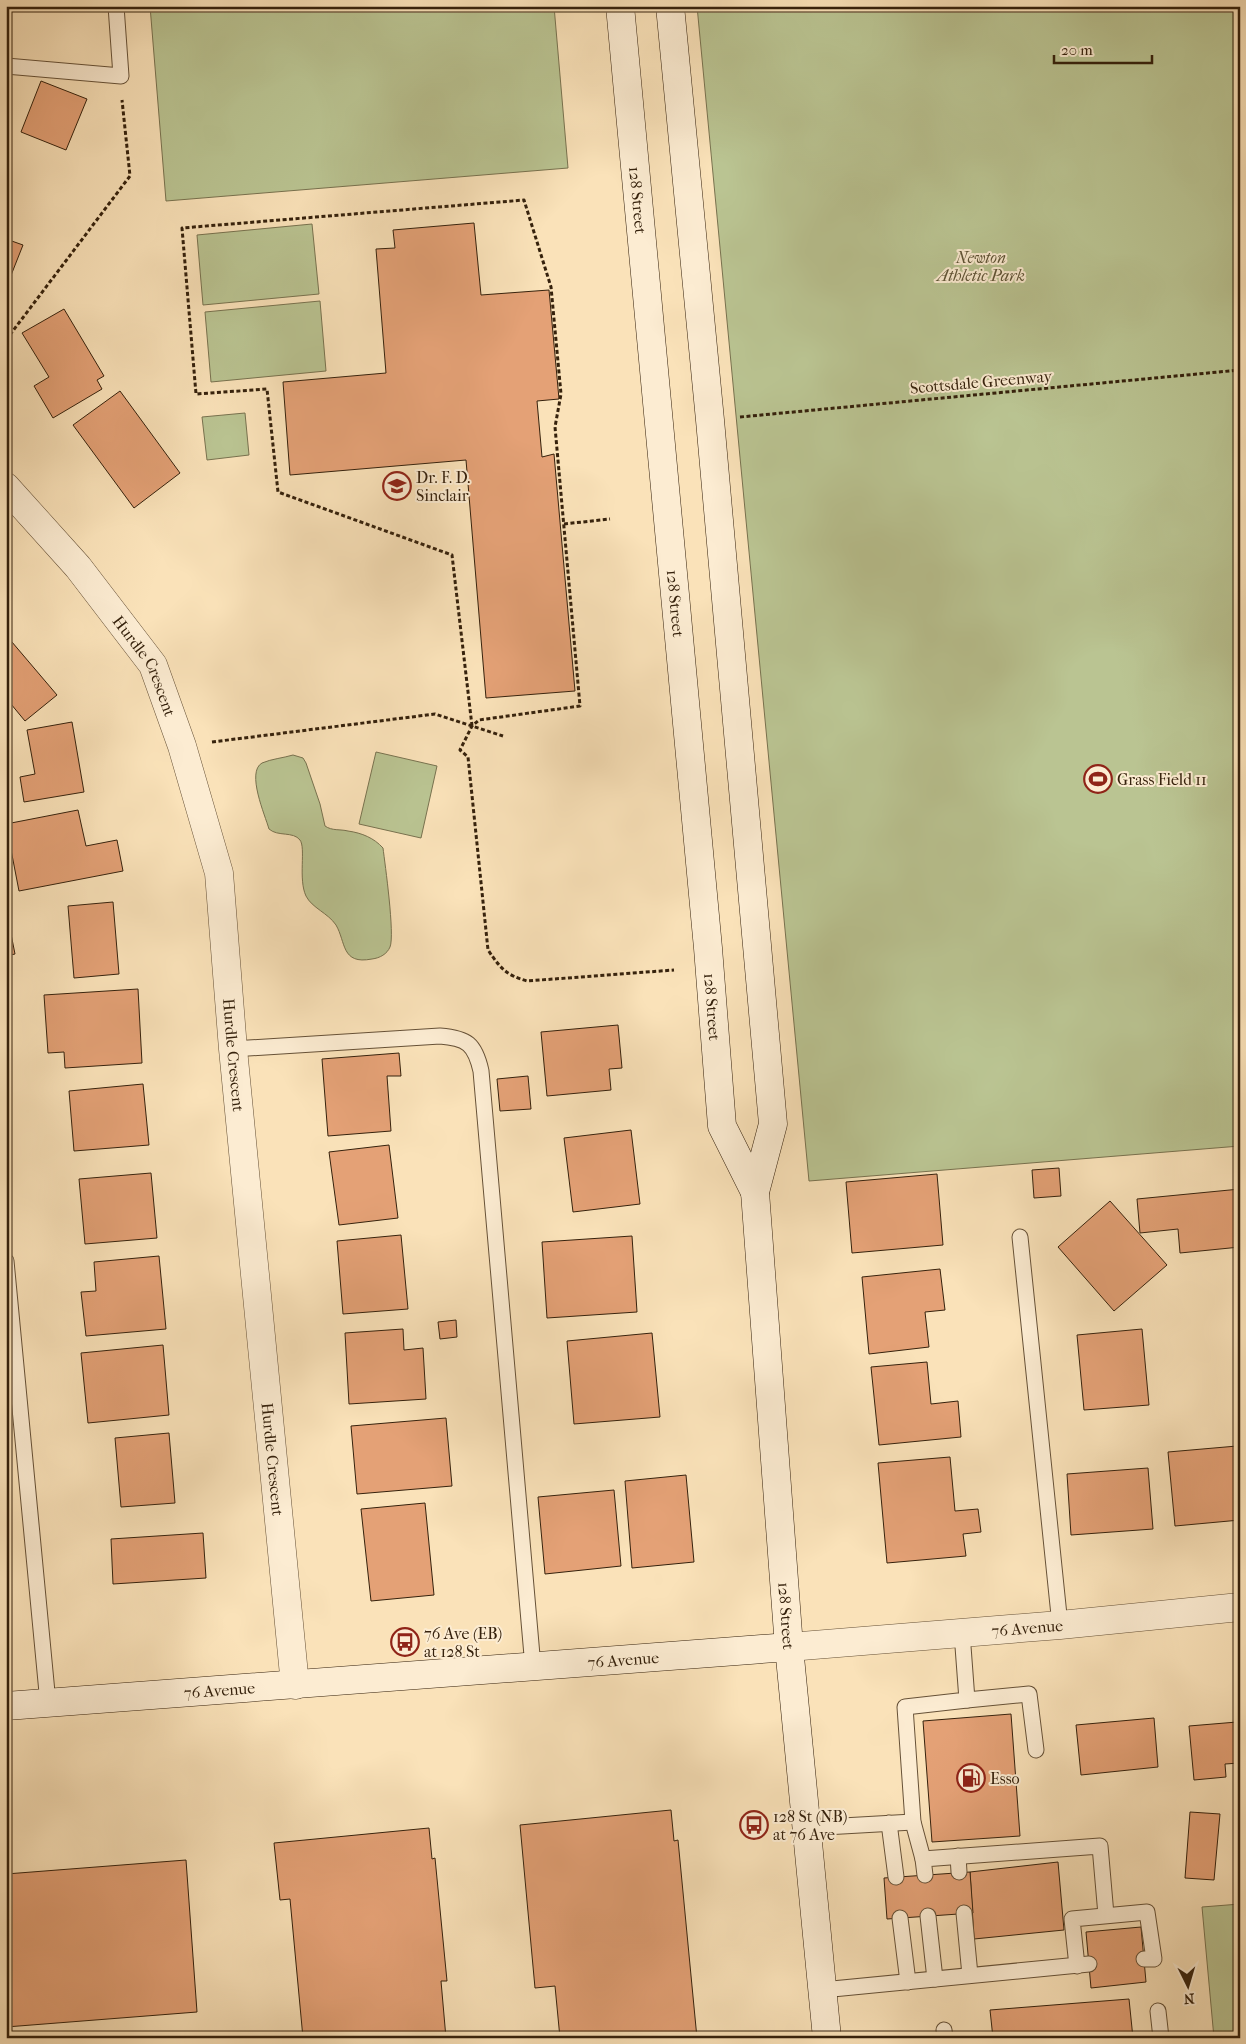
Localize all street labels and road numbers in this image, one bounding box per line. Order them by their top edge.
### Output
street label: 128 Street [626,166,651,235]
street label: Scottsdale Greenway [909,366,1053,398]
street label: 128 Street [663,569,688,638]
street label: Hurdle Crescent [109,612,180,719]
street label: 128 Street [700,972,725,1041]
street label: Hurdle Crescent [220,998,249,1113]
street label: Hurdle Crescent [258,1402,288,1517]
street label: 128 Street [775,1581,799,1650]
street label: 76 Avenue [991,1615,1064,1640]
street label: 76 Avenue [587,1647,660,1672]
street label: 76 Avenue [183,1678,256,1702]

